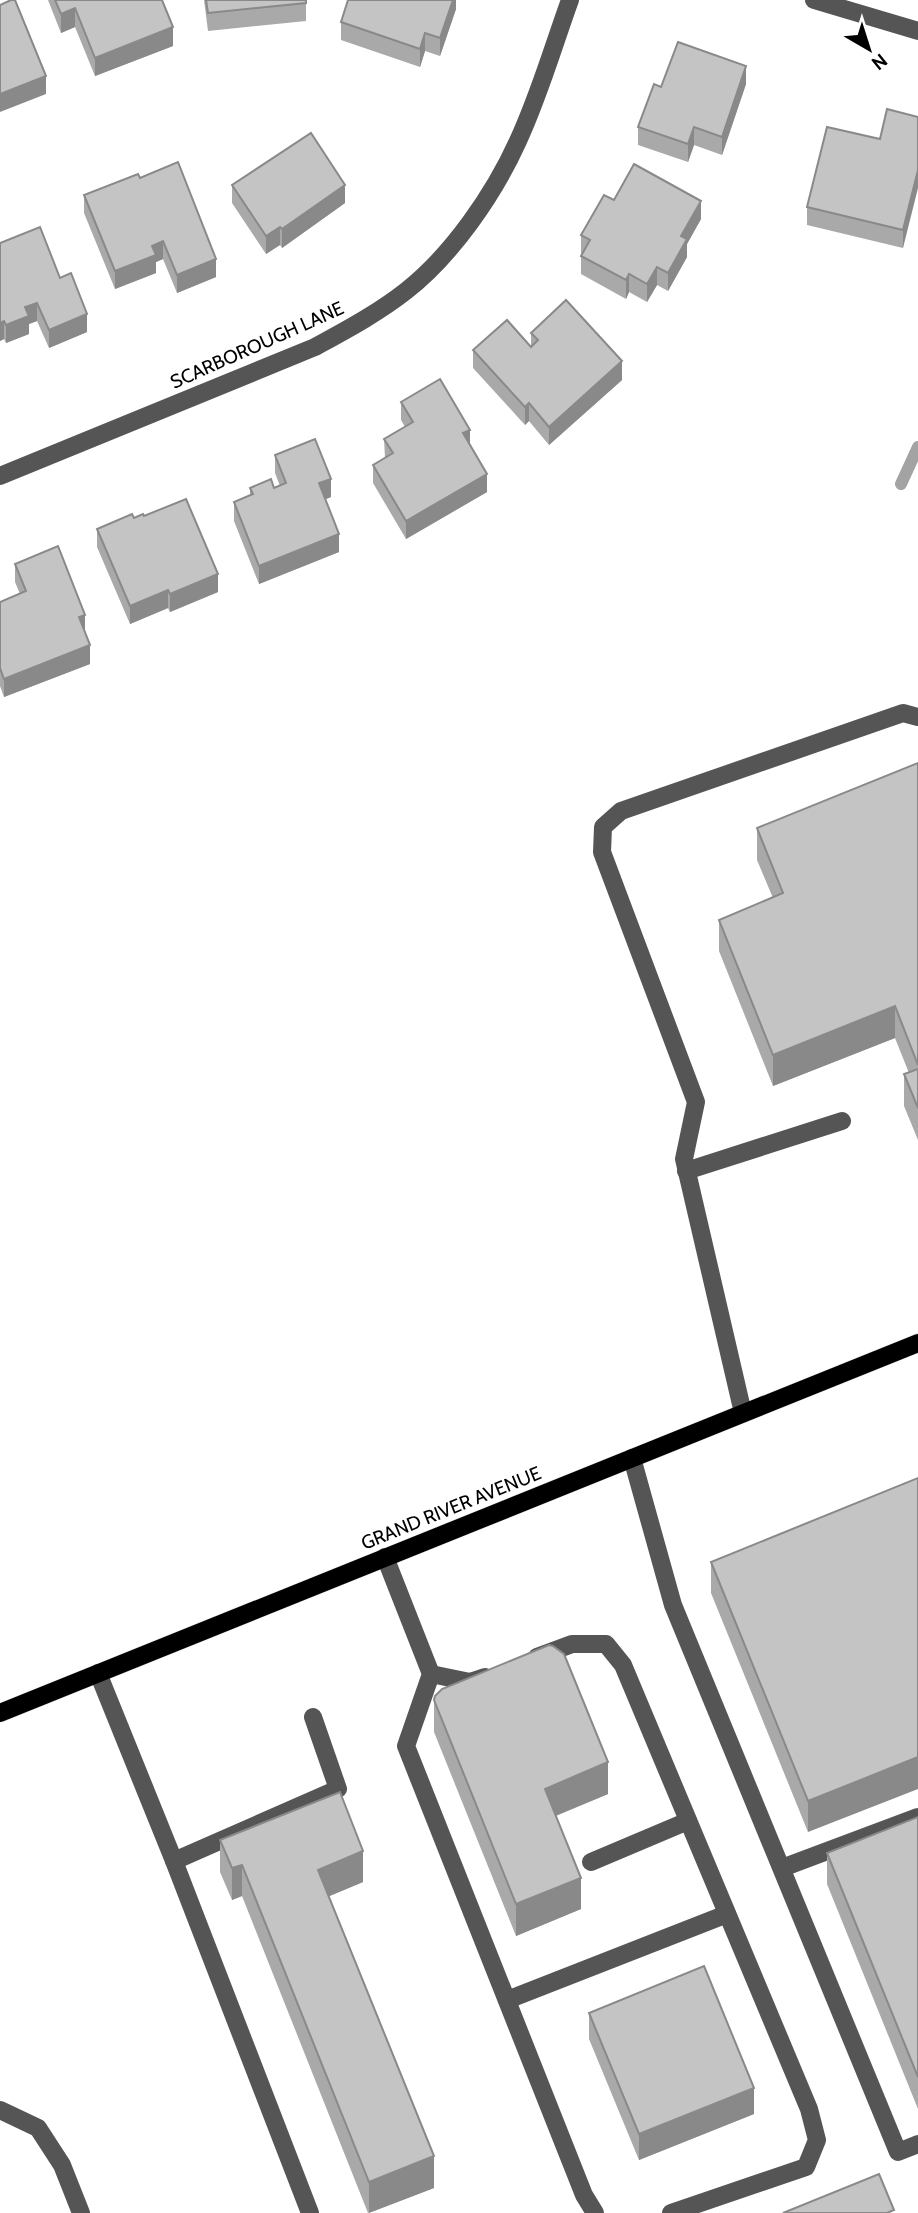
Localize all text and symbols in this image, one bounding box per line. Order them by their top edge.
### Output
north arrow [834,14,904,84]
text: N [867,49,892,75]
street label: SCARBOROUGH LANE [167,296,347,394]
street label: GRAND RIVER AVENUE [358,1461,544,1555]

